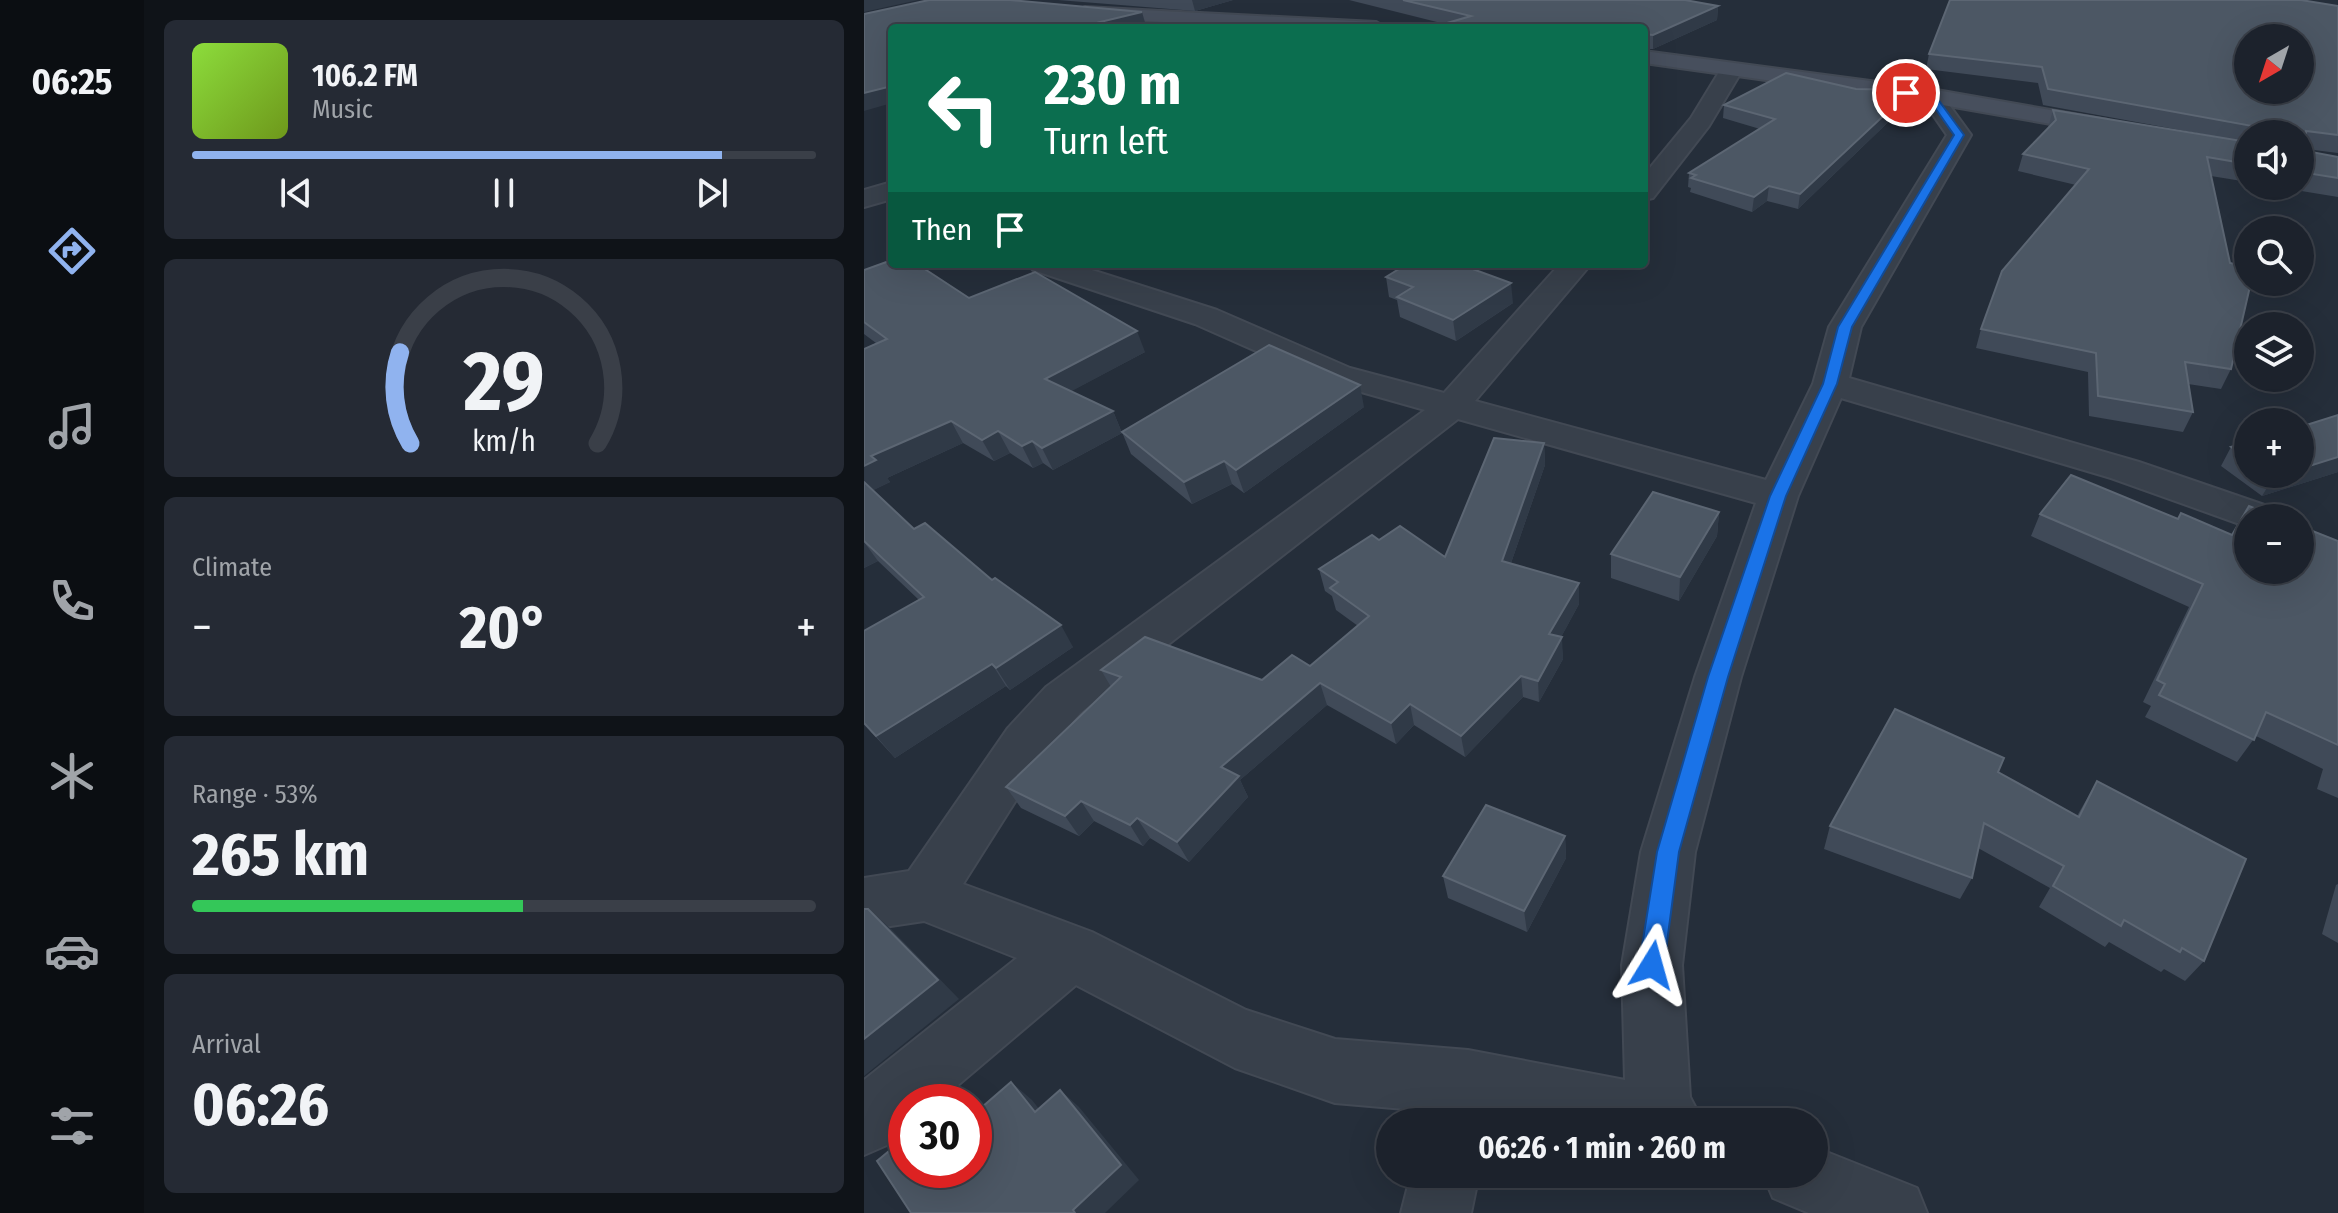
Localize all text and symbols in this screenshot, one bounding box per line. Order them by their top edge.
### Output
north arrow [2234,24,2314,104]
map controls [2234,24,2314,584]
text: 230 m [1044,52,1181,119]
icon: left [912,56,1016,160]
text: 106.2 FM [312,58,418,94]
pin [1872,59,1940,127]
text: 06:25 [31,60,113,104]
icon: arrive [1884,71,1928,115]
text: Music [312,94,373,125]
text: Turn left [1044,120,1168,164]
button: sound [2234,120,2314,200]
icon: previous [274,171,318,215]
icon: pause [482,171,526,215]
icon: next [690,171,734,215]
icon: arrive [988,208,1032,252]
text: Then [912,212,972,248]
button: search [2234,216,2314,296]
icon: directions [44,223,100,279]
button: layers [2234,312,2314,392]
text: 29 [462,331,545,431]
icon: music [44,398,100,454]
button: + [2234,408,2314,488]
text: km/h [472,424,536,459]
button: − [2234,504,2314,584]
text: Climate [192,552,272,583]
icon: phone [44,573,100,629]
text: 20° [460,592,548,664]
text: − [192,601,212,654]
text: + [796,601,816,654]
icon: climate [44,748,100,804]
text: Range · 53% [192,779,318,810]
text: 265 km [192,819,369,891]
icon: car [44,923,100,979]
position arrow [1610,923,1694,1007]
text: Arrival [192,1029,261,1060]
text: 06:26 [192,1069,329,1141]
speed limit sign: 30 [888,1084,992,1188]
icon: filters [44,1098,100,1154]
text: 06:26 · 1 min · 260 m [1478,1130,1726,1166]

